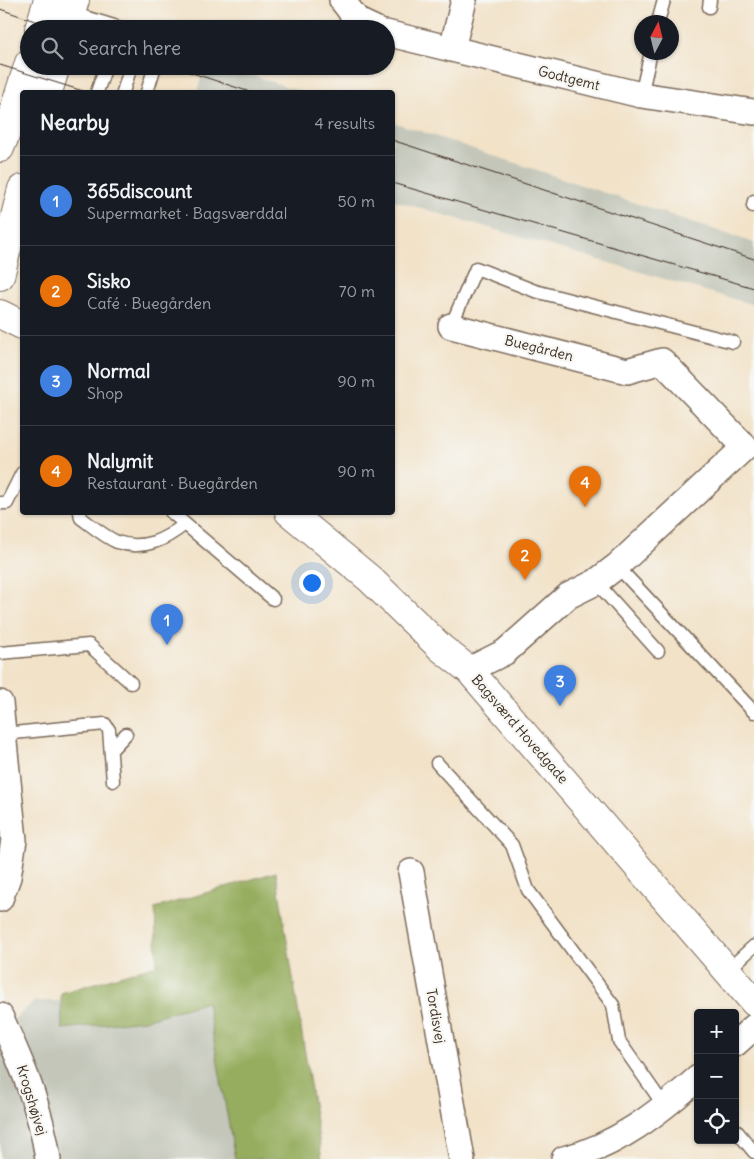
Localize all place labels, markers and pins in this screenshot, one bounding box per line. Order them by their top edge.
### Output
pin: 4 [569,466,601,507]
pin: 2 [509,539,541,580]
pin: 1 [151,604,183,645]
pin: 3 [544,665,576,706]

